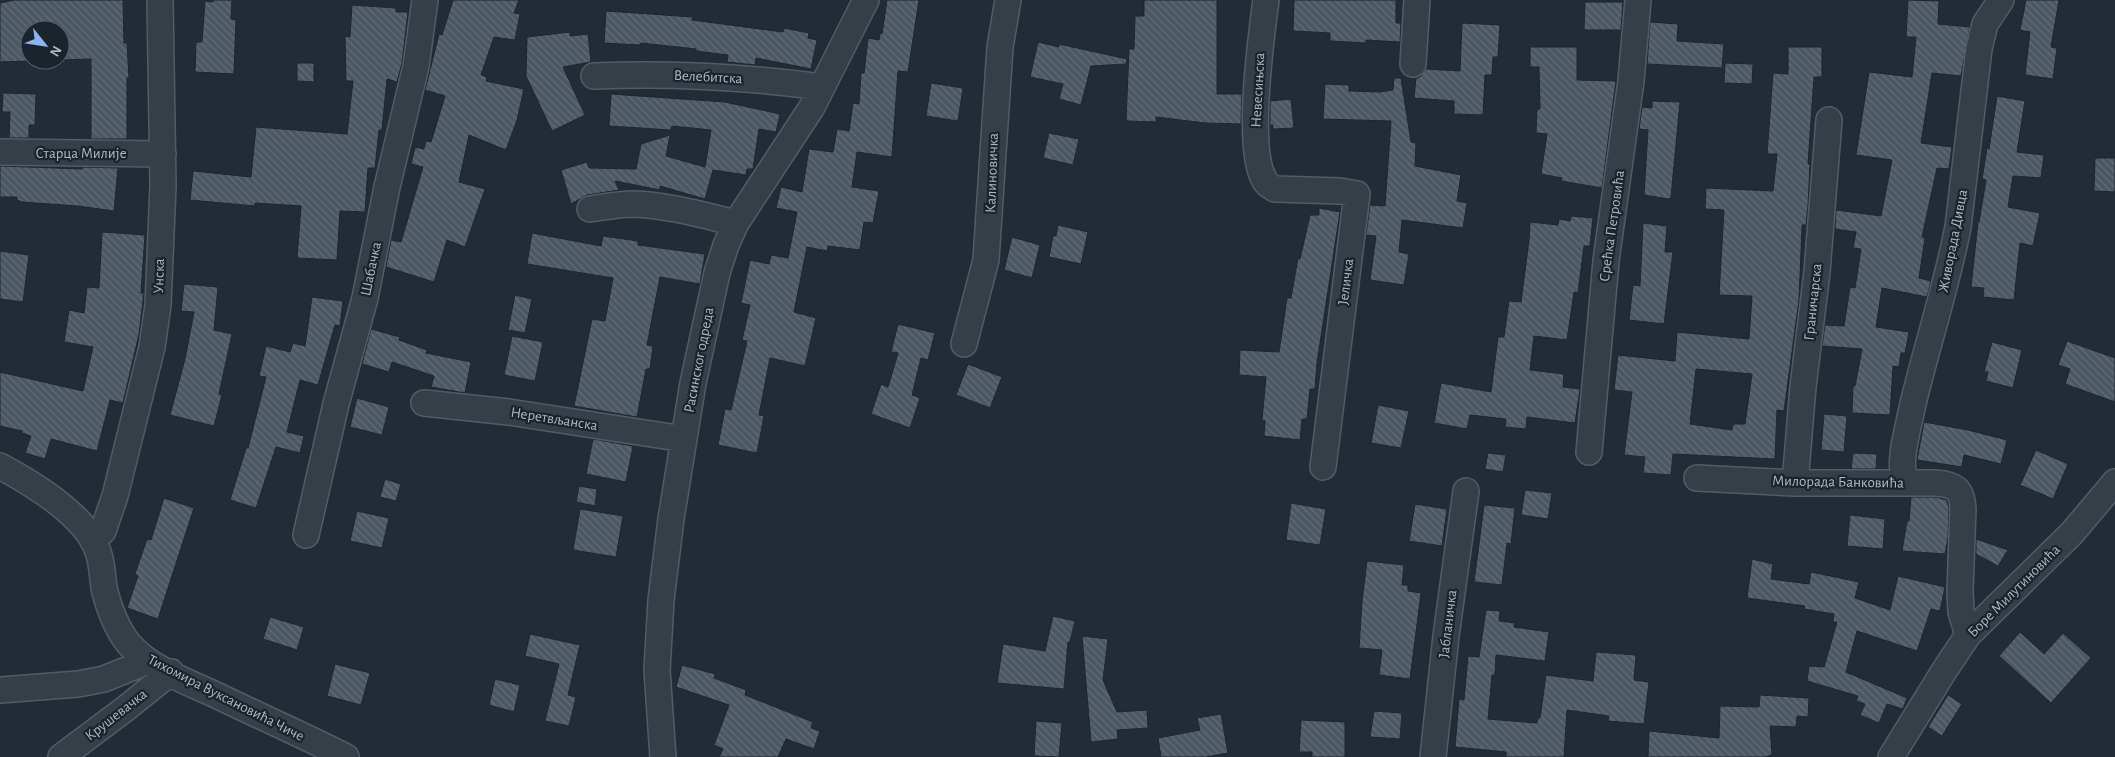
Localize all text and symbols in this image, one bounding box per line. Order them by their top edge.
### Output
north arrow [20,20,70,70]
text: N [47,43,64,59]
street label: Невесињска [1249,52,1267,128]
street label: Велебитска [673,68,743,86]
street label: Калиновичка [983,133,1001,213]
street label: Старца Милије [35,146,127,161]
street label: Срећка Петровића [1597,169,1627,283]
street label: Живорада Дивца [1936,188,1970,294]
street label: Шабачка [358,240,384,297]
street label: Унска [151,258,167,294]
street label: Јеличка [1336,258,1356,306]
street label: Граничарска [1801,262,1825,341]
street label: Расинског одреда [681,306,717,414]
street label: Неретвљанска [509,405,599,433]
street label: Милорада Банковића [1772,473,1904,491]
street label: Боре Милутиновића [1965,542,2063,640]
street label: Јабланичка [1436,589,1460,659]
street label: Тихомира Вуксановића Чиче [145,652,307,744]
street label: Крушевачка [82,686,150,744]

